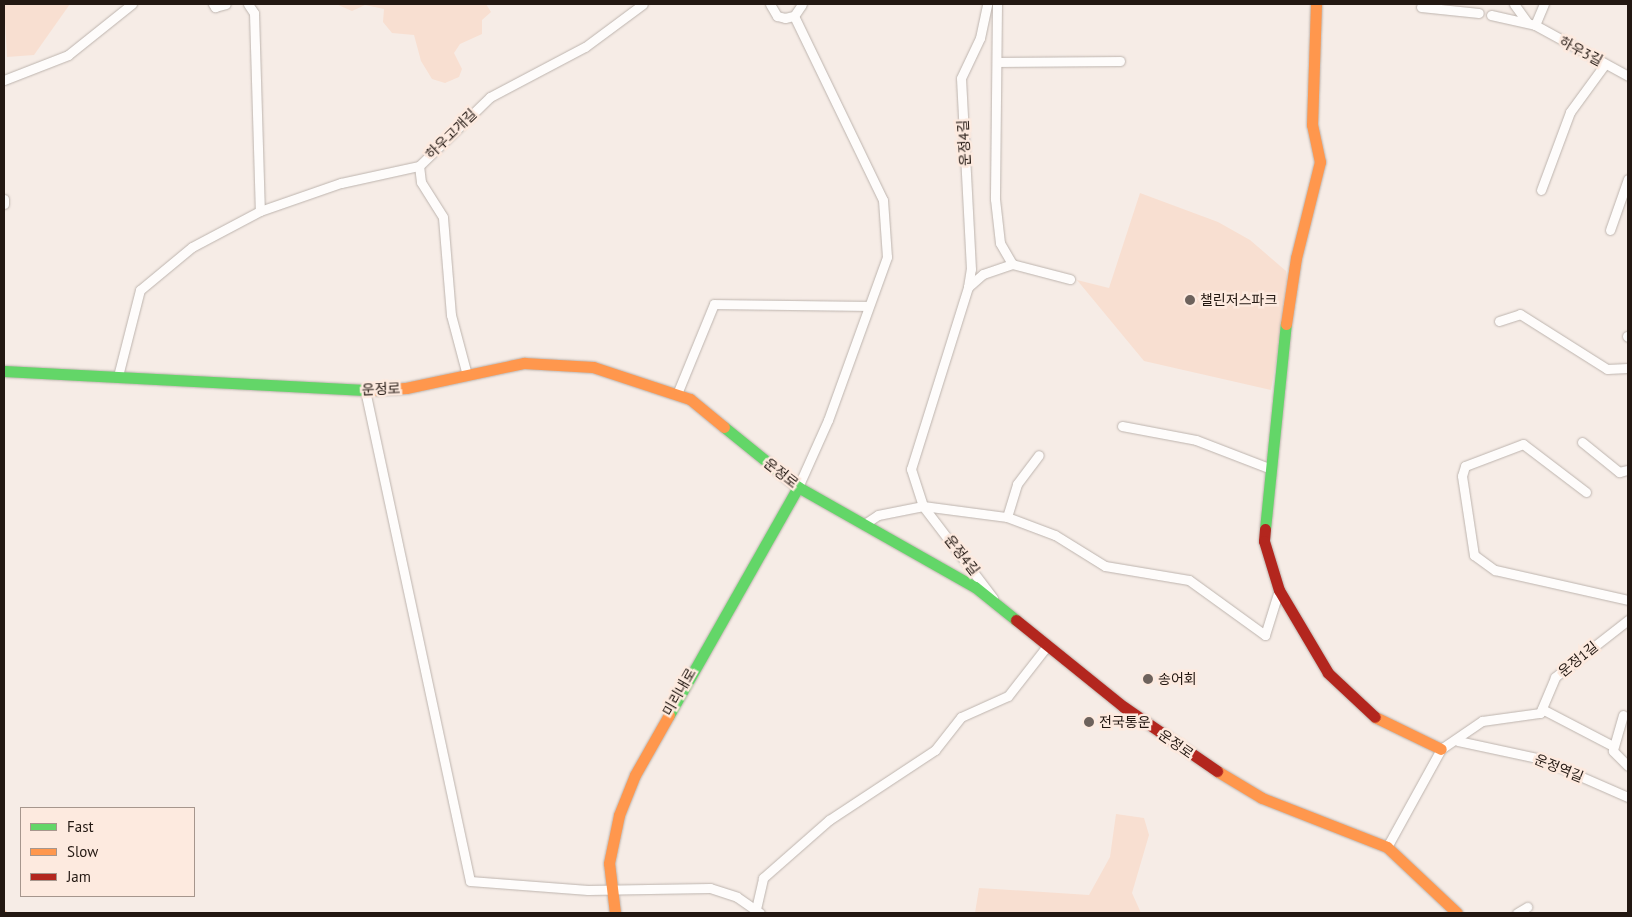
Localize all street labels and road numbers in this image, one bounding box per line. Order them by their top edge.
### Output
street label: 하우3길 [1557,33,1605,69]
street label: 하우고개길 [422,106,480,162]
street label: 운정4길 [954,119,974,167]
street label: 운정로 [361,380,401,398]
street label: 운정로 [761,454,801,492]
street label: 운정4길 [941,532,983,578]
street label: 운정1길 [1555,638,1601,680]
street label: 미리내로 [659,665,699,719]
street label: 운정로 [1155,726,1197,762]
street label: 운정역길 [1532,751,1586,785]

